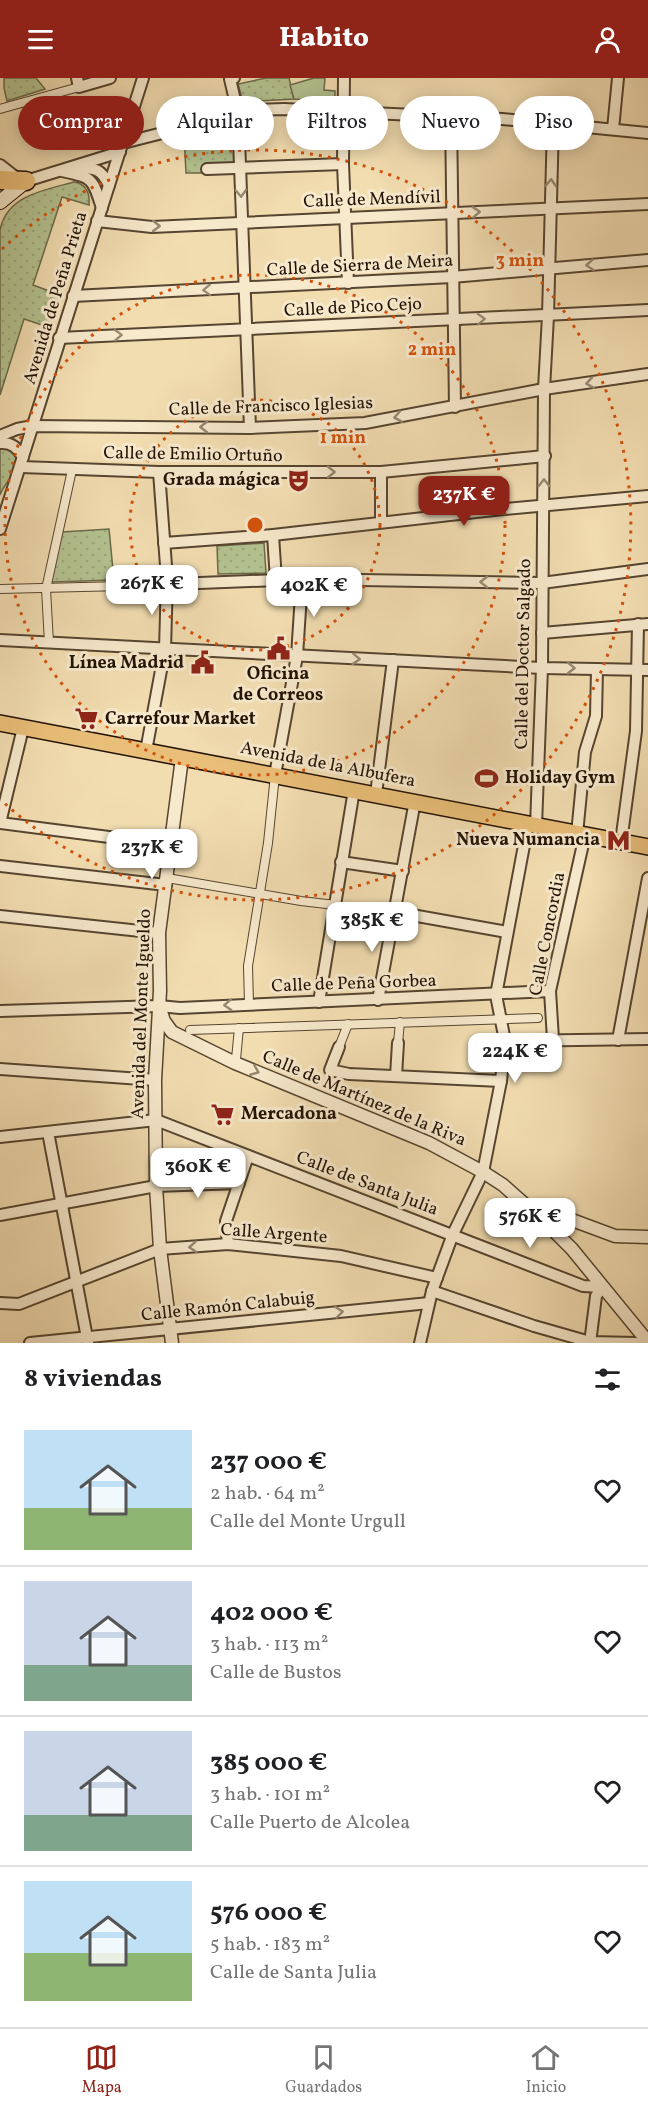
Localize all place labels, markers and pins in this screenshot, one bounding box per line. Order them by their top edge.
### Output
theatre icon: Grada mágica [285,467,311,493]
place label: Grada mágica [163,468,280,493]
pin: 237K € [415,476,513,527]
centre of rings [245,515,265,535]
pin: 267K € [103,565,201,616]
pin: 402K € [265,567,363,618]
public building icon: Oficina de Correos [265,635,291,661]
public building icon: Línea Madrid [189,650,215,676]
place label: Línea Madrid [69,651,184,676]
place label: Oficina de Correos [233,662,323,708]
supermarket icon: Carrefour Market [74,706,100,732]
place label: Carrefour Market [105,707,256,732]
sports icon: Holiday Gym [474,765,500,791]
place label: Holiday Gym [505,766,615,791]
metro station icon: Nueva Numancia [605,827,631,853]
place label: Nueva Numancia [456,828,600,853]
pin: 237K € [103,829,201,880]
pin: 385K € [323,902,421,953]
pin: 224K € [466,1033,564,1084]
supermarket icon: Mercadona [210,1101,236,1127]
place label: Mercadona [241,1102,337,1127]
pin: 360K € [149,1148,247,1199]
pin: 576K € [481,1198,579,1249]

